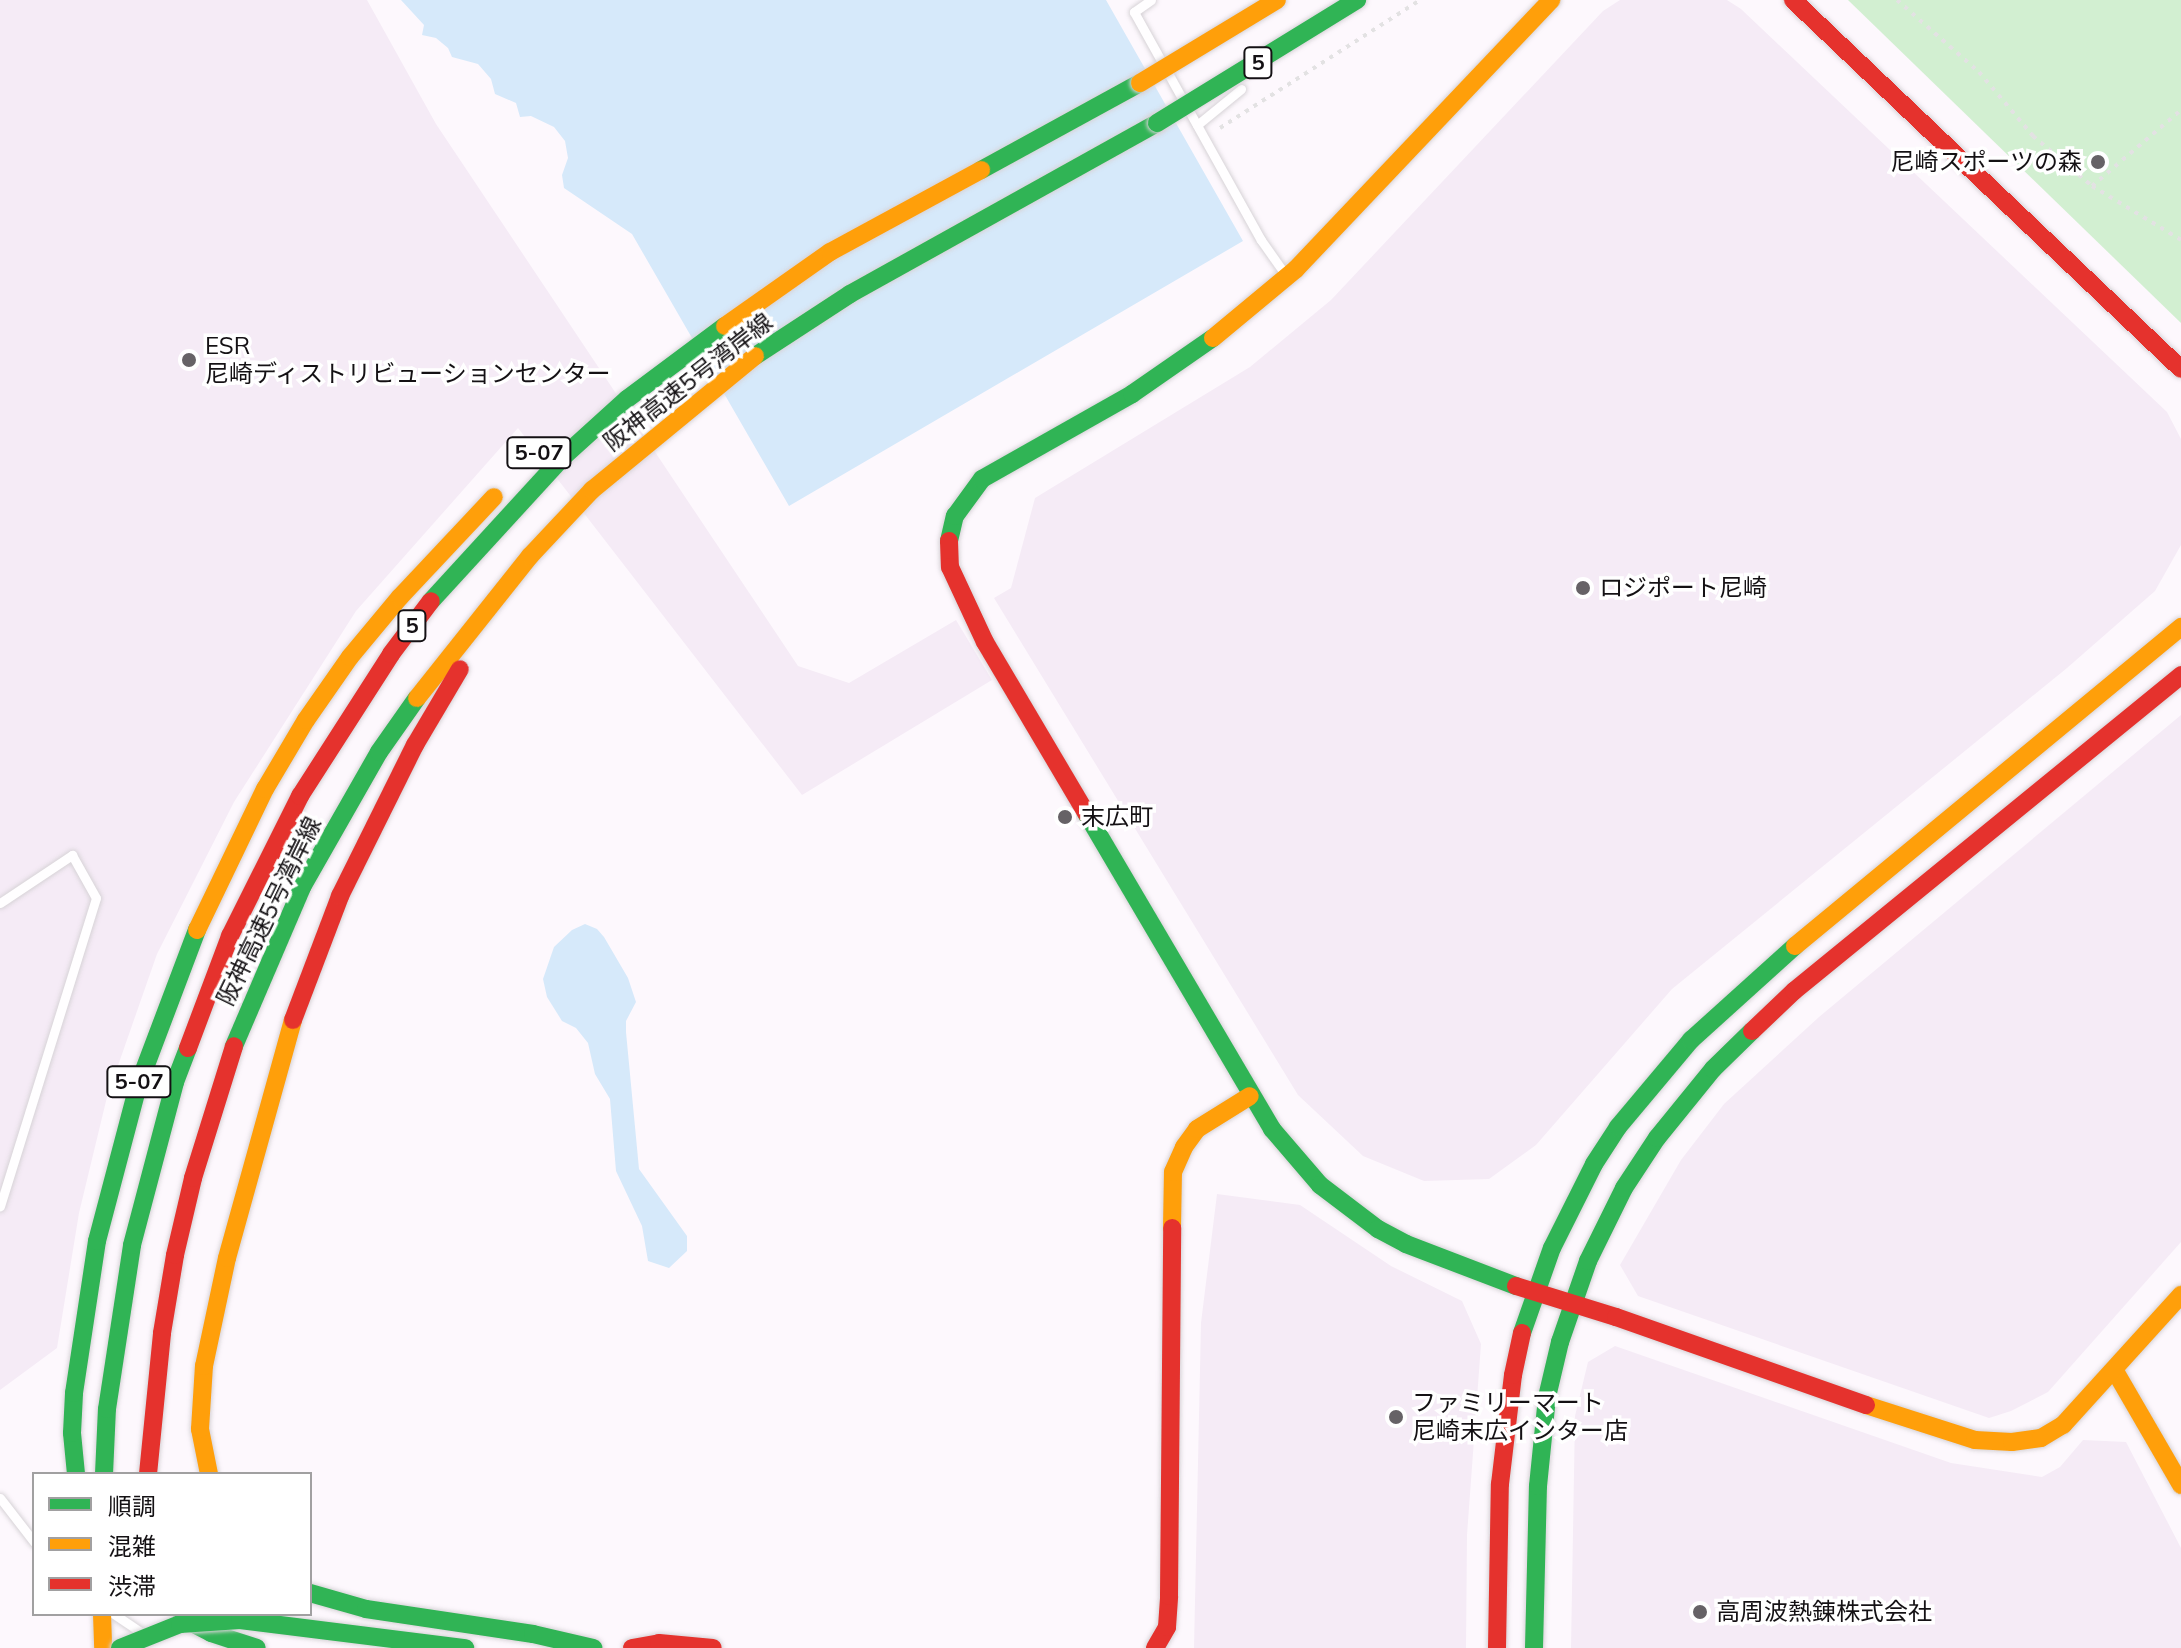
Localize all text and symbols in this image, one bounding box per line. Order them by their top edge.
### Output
road number: 5 [1242,45,1274,81]
place label: 尼崎スポーツの森 [1890,148,2082,176]
marker: 尼崎スポーツの森 [2089,153,2107,171]
street label: 阪神高速5号湾岸線 [598,307,778,457]
place label: ESR 尼崎ディストリビューションセンター [205,332,613,388]
marker: ESR 尼崎ディストリビューションセンター [180,351,198,369]
road number: 5-07 [505,435,573,471]
place label: ロジポート尼崎 [1599,574,1767,602]
marker: ロジポート尼崎 [1574,579,1592,597]
road number: 5 [396,608,428,644]
place label: 末広町 [1081,803,1153,831]
marker: 末広町 [1056,808,1074,826]
street label: 阪神高速5号湾岸線 [211,812,327,1010]
road number: 5-07 [105,1064,173,1100]
place label: ファミリーマート 尼崎末広インター店 [1412,1389,1628,1445]
marker: ファミリーマート 尼崎末広インター店 [1387,1408,1405,1426]
legend [32,1472,312,1616]
text: 順調 [108,1491,156,1521]
text: 混雑 [108,1531,156,1561]
text: 渋滞 [108,1571,156,1601]
place label: 高周波熱錬株式会社 [1716,1598,1932,1626]
marker: 高周波熱錬株式会社 [1691,1603,1709,1621]

